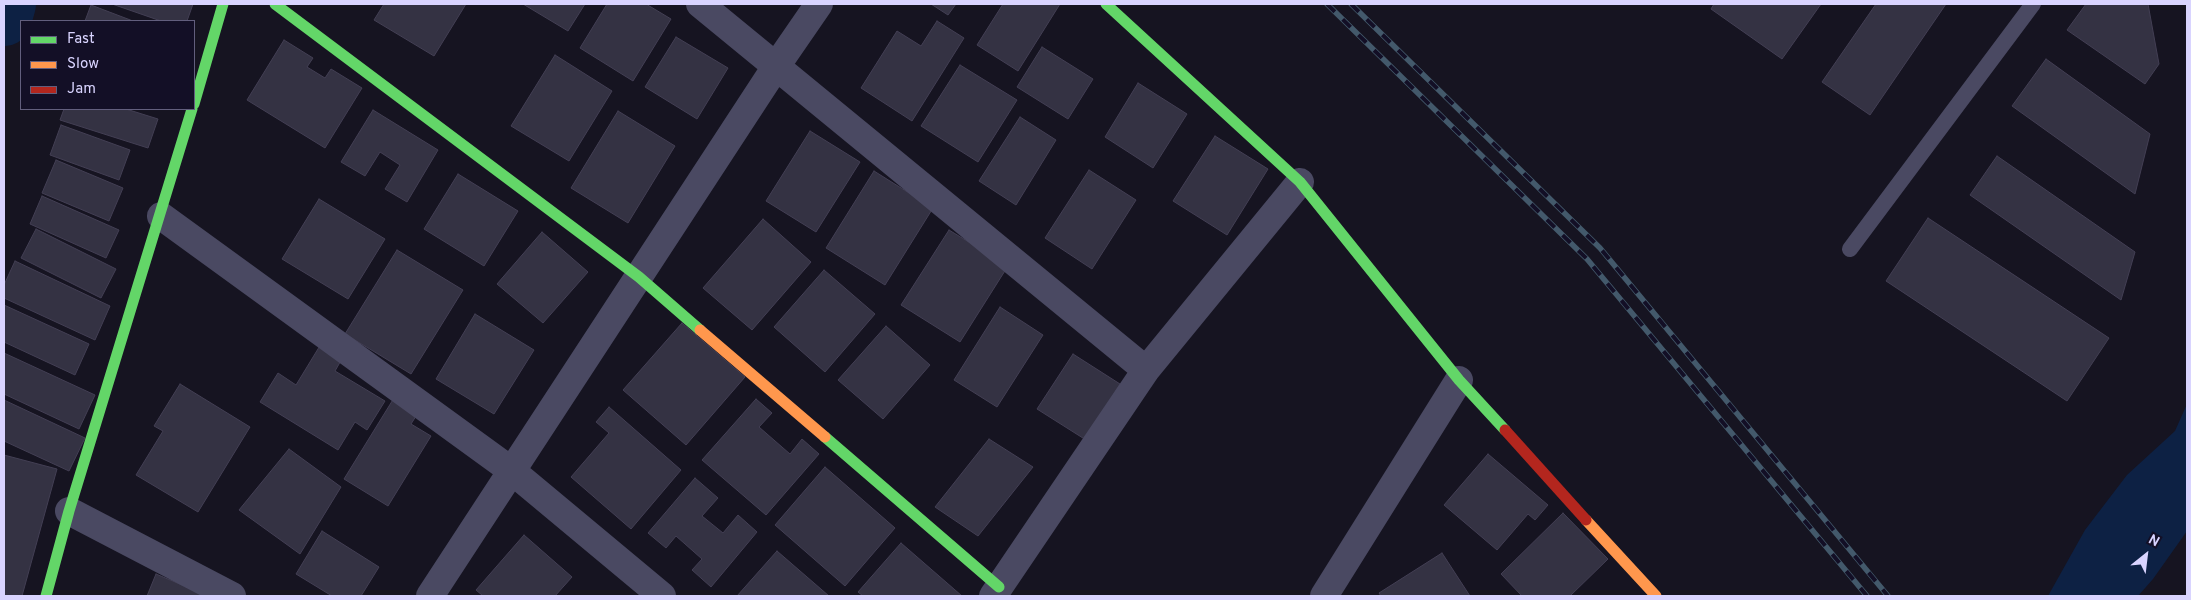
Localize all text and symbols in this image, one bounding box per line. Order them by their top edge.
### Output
legend [20,20,195,110]
text: Fast [67,30,95,49]
text: Slow [67,55,99,74]
text: Jam [67,80,96,99]
north arrow [2121,530,2171,580]
text: N [2145,532,2162,551]

